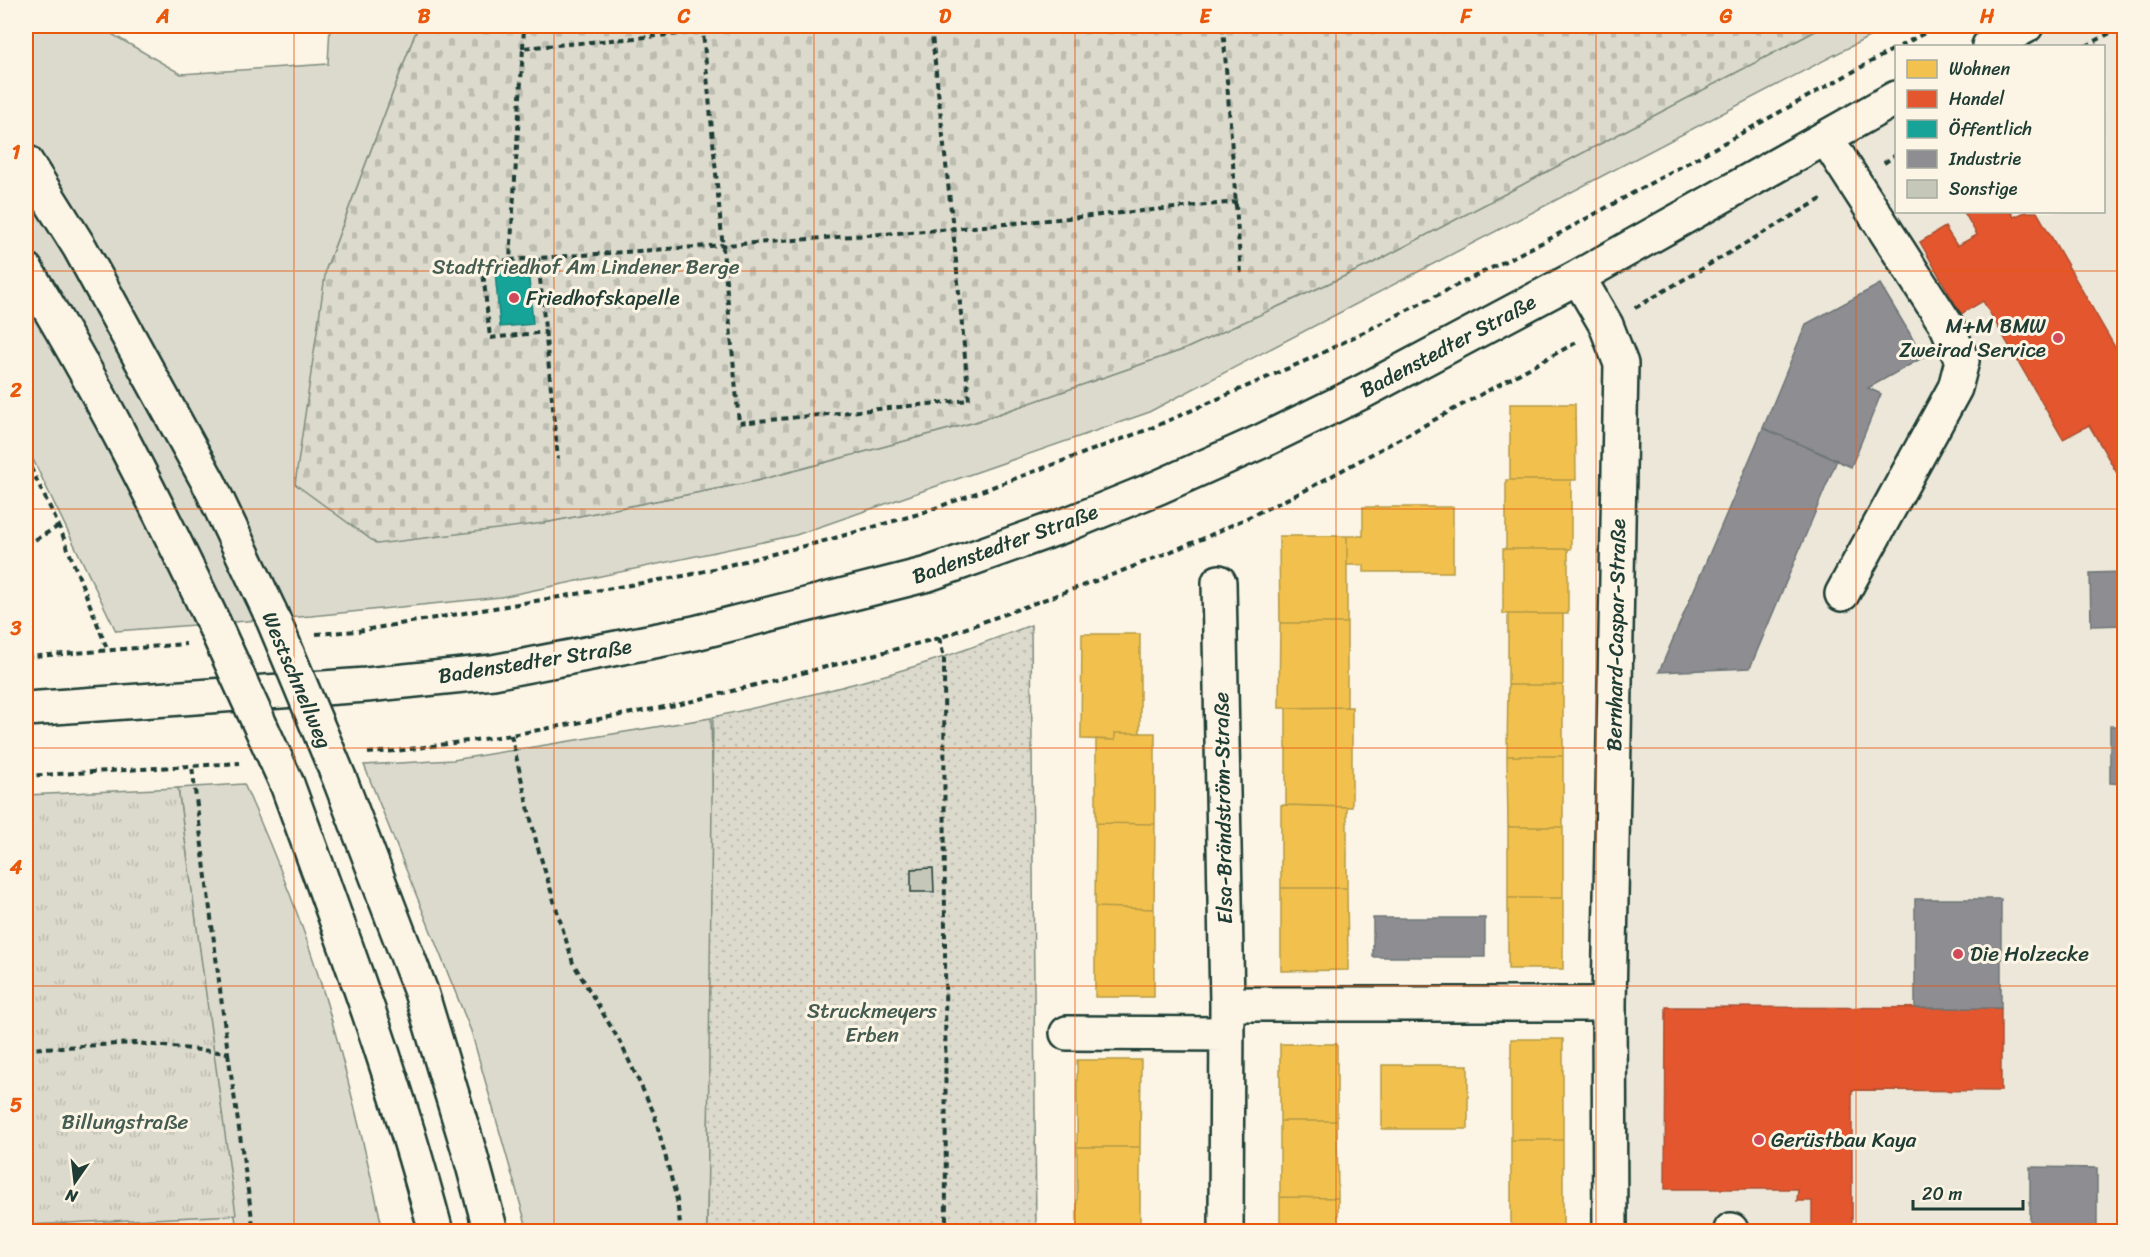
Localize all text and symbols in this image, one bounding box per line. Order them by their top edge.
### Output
text: A [155,0,170,34]
text: B [418,0,431,34]
text: C [677,0,691,34]
text: D [939,0,952,34]
text: E [1199,0,1212,34]
text: F [1460,0,1473,34]
text: G [1719,0,1733,34]
text: H [1979,0,1995,34]
legend [1895,45,2105,213]
text: Wohnen [1949,53,2010,85]
text: Handel [1949,83,2005,115]
text: Öffentlich [1949,113,2032,145]
text: 1 [12,135,21,170]
text: Industrie [1948,143,2022,175]
text: Sonstige [1949,173,2018,205]
park label: Stadtfriedhof Am Lindener Berge [432,248,740,286]
place label: Friedhofskapelle [526,279,680,317]
street label: Badenstedter Straße [1353,283,1543,409]
marker: Friedhofskapelle [507,291,521,305]
place label: M+M BMW Zweirad Service [1899,307,2047,369]
marker: M+M BMW Zweirad Service [2051,331,2065,345]
text: 2 [9,373,22,408]
street label: Badenstedter Straße [907,493,1103,595]
street label: Bernhard-Caspar-Straße [1595,518,1637,752]
street label: Westschnellweg [251,605,343,755]
text: 3 [10,611,22,646]
street label: Badenstedter Straße [436,627,634,695]
street label: Elsa-Brändström-Straße [1202,691,1244,924]
text: 4 [9,850,23,885]
place label: Die Holzecke [1970,935,2089,973]
marker: Die Holzecke [1951,947,1965,961]
park label: Struckmeyers Erben [807,992,937,1054]
text: 5 [10,1088,22,1123]
park label: Billungstraße [62,1103,189,1141]
place label: Gerüstbau Kaya [1771,1121,1917,1159]
marker: Gerüstbau Kaya [1752,1133,1766,1147]
north arrow [45,1152,105,1212]
scale bar [1913,1173,2022,1211]
text: 20 m [1922,1178,1962,1210]
text: N [62,1180,81,1212]

